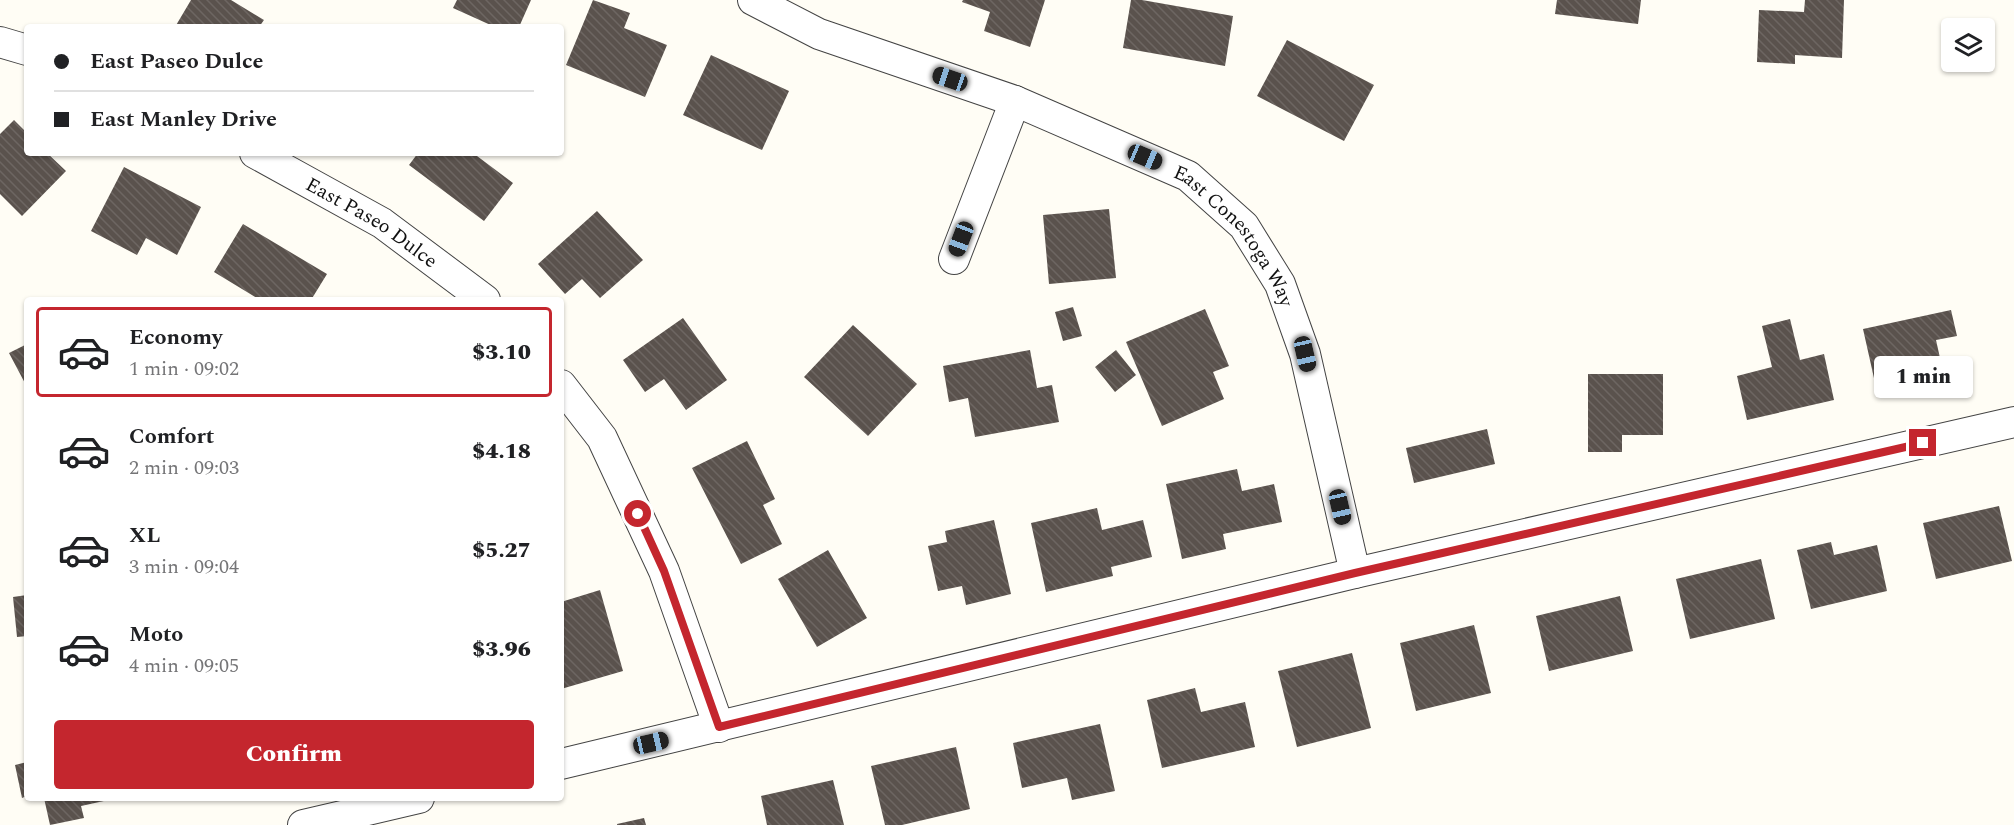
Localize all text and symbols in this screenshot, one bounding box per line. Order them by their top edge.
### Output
map controls [1941,18,1995,72]
button: layers [1941,18,1995,72]
text: East Paseo Dulce [90,45,263,78]
car [930,65,970,93]
text: East Manley Drive [90,103,277,136]
car [1125,142,1165,172]
street label: East Conestoga Way [1169,158,1301,312]
street label: East Paseo Dulce [300,170,444,276]
car [946,219,976,259]
text: Economy [129,321,222,354]
icon: car [57,325,111,379]
car [1292,334,1318,374]
text: $3.10 [472,336,531,369]
text: 1 min · 09:02 [129,354,239,384]
callout: 1 min [1874,356,1972,398]
text: 1 min [1896,362,1951,392]
text: Comfort [129,420,214,453]
icon: car [57,424,111,478]
route end [1909,429,1936,456]
text: $4.18 [472,435,531,468]
text: 2 min · 09:03 [129,453,239,483]
car [1327,487,1353,527]
route start [624,500,651,527]
text: XL [129,519,160,552]
icon: car [57,523,111,577]
text: $5.27 [472,534,531,567]
text: 3 min · 09:04 [129,552,239,582]
text: Moto [129,618,183,651]
icon: car [57,622,111,676]
text: $3.96 [472,633,531,666]
text: 4 min · 09:05 [129,651,239,681]
button: Confirm [54,720,534,789]
car [631,730,671,756]

